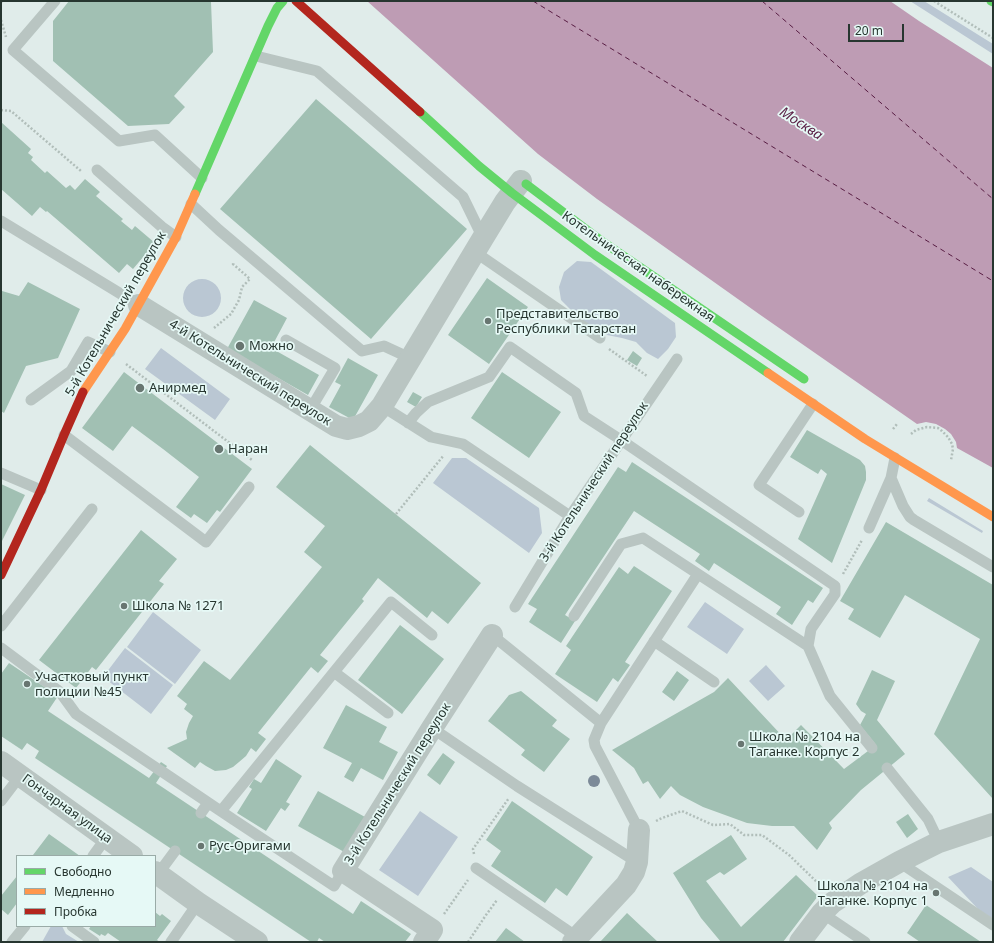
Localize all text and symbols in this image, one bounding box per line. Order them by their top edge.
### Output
scale bar [850,16,906,42]
text: 20 m [855,22,883,39]
water label: Москва [776,104,826,144]
street label: Котельническая набережная [559,208,717,326]
street label: 5-й Котельнический переулок [62,229,170,399]
place label: Представительство Республики Татарстан [496,306,636,337]
marker: Представительство Республики Татарстан [483,316,493,326]
street label: 4-й Котельнический переулок [166,317,334,429]
place label: Можно [249,338,294,354]
marker: Можно [234,340,246,352]
place label: Анирмед [149,380,206,396]
marker: Анирмед [134,382,146,394]
street label: 3-й Котельнический переулок [536,399,652,565]
place label: Наран [228,441,268,457]
marker: Наран [213,443,225,455]
place label: Школа № 1271 [132,598,224,614]
marker: Школа № 1271 [119,601,129,611]
place label: Участковый пункт полиции №45 [35,669,149,700]
marker: Участковый пункт полиции №45 [22,679,32,689]
street label: 3-й Котельнический переулок [342,700,454,868]
place label: Школа № 2104 на Таганке. Корпус 2 [749,729,860,760]
marker: Школа № 2104 на Таганке. Корпус 2 [736,739,746,749]
street label: Гончарная улица [19,771,115,847]
place label: Руc-Оригами [209,838,291,854]
marker: Руc-Оригами [196,841,206,851]
legend [16,855,156,927]
text: Свободно [54,863,112,880]
place label: Школа № 2104 на Таганке. Корпус 1 [817,878,928,909]
text: Медленно [54,883,114,900]
marker: Школа № 2104 на Таганке. Корпус 1 [931,888,941,898]
text: Пробка [54,903,97,920]

